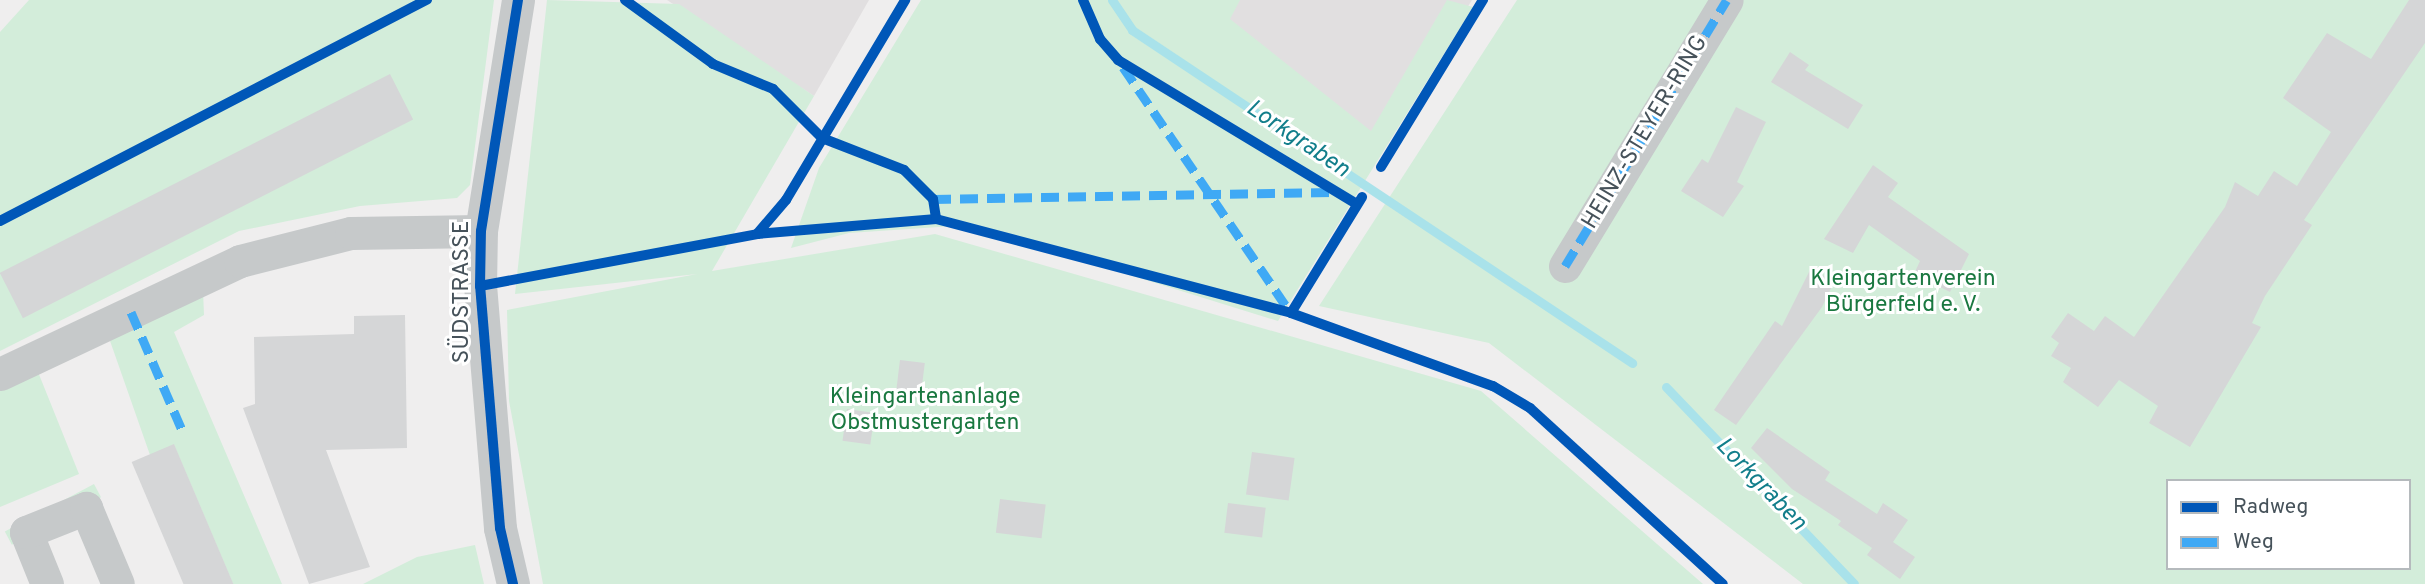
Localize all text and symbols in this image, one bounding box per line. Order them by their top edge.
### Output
street label: HEINZ-STEYER-RING [1577,31,1715,235]
water label: Lorkgraben [1240,95,1354,185]
street label: SÜDSTRASSE [449,220,477,364]
park label: Kleingartenverein Bürgerfeld e. V. [1810,266,1996,320]
park label: Kleingartenanlage Obstmustergarten [830,384,1020,438]
water label: Lorkgraben [1708,432,1812,538]
legend [2166,479,2411,570]
text: Radweg [2233,494,2308,521]
text: Weg [2233,529,2274,556]

